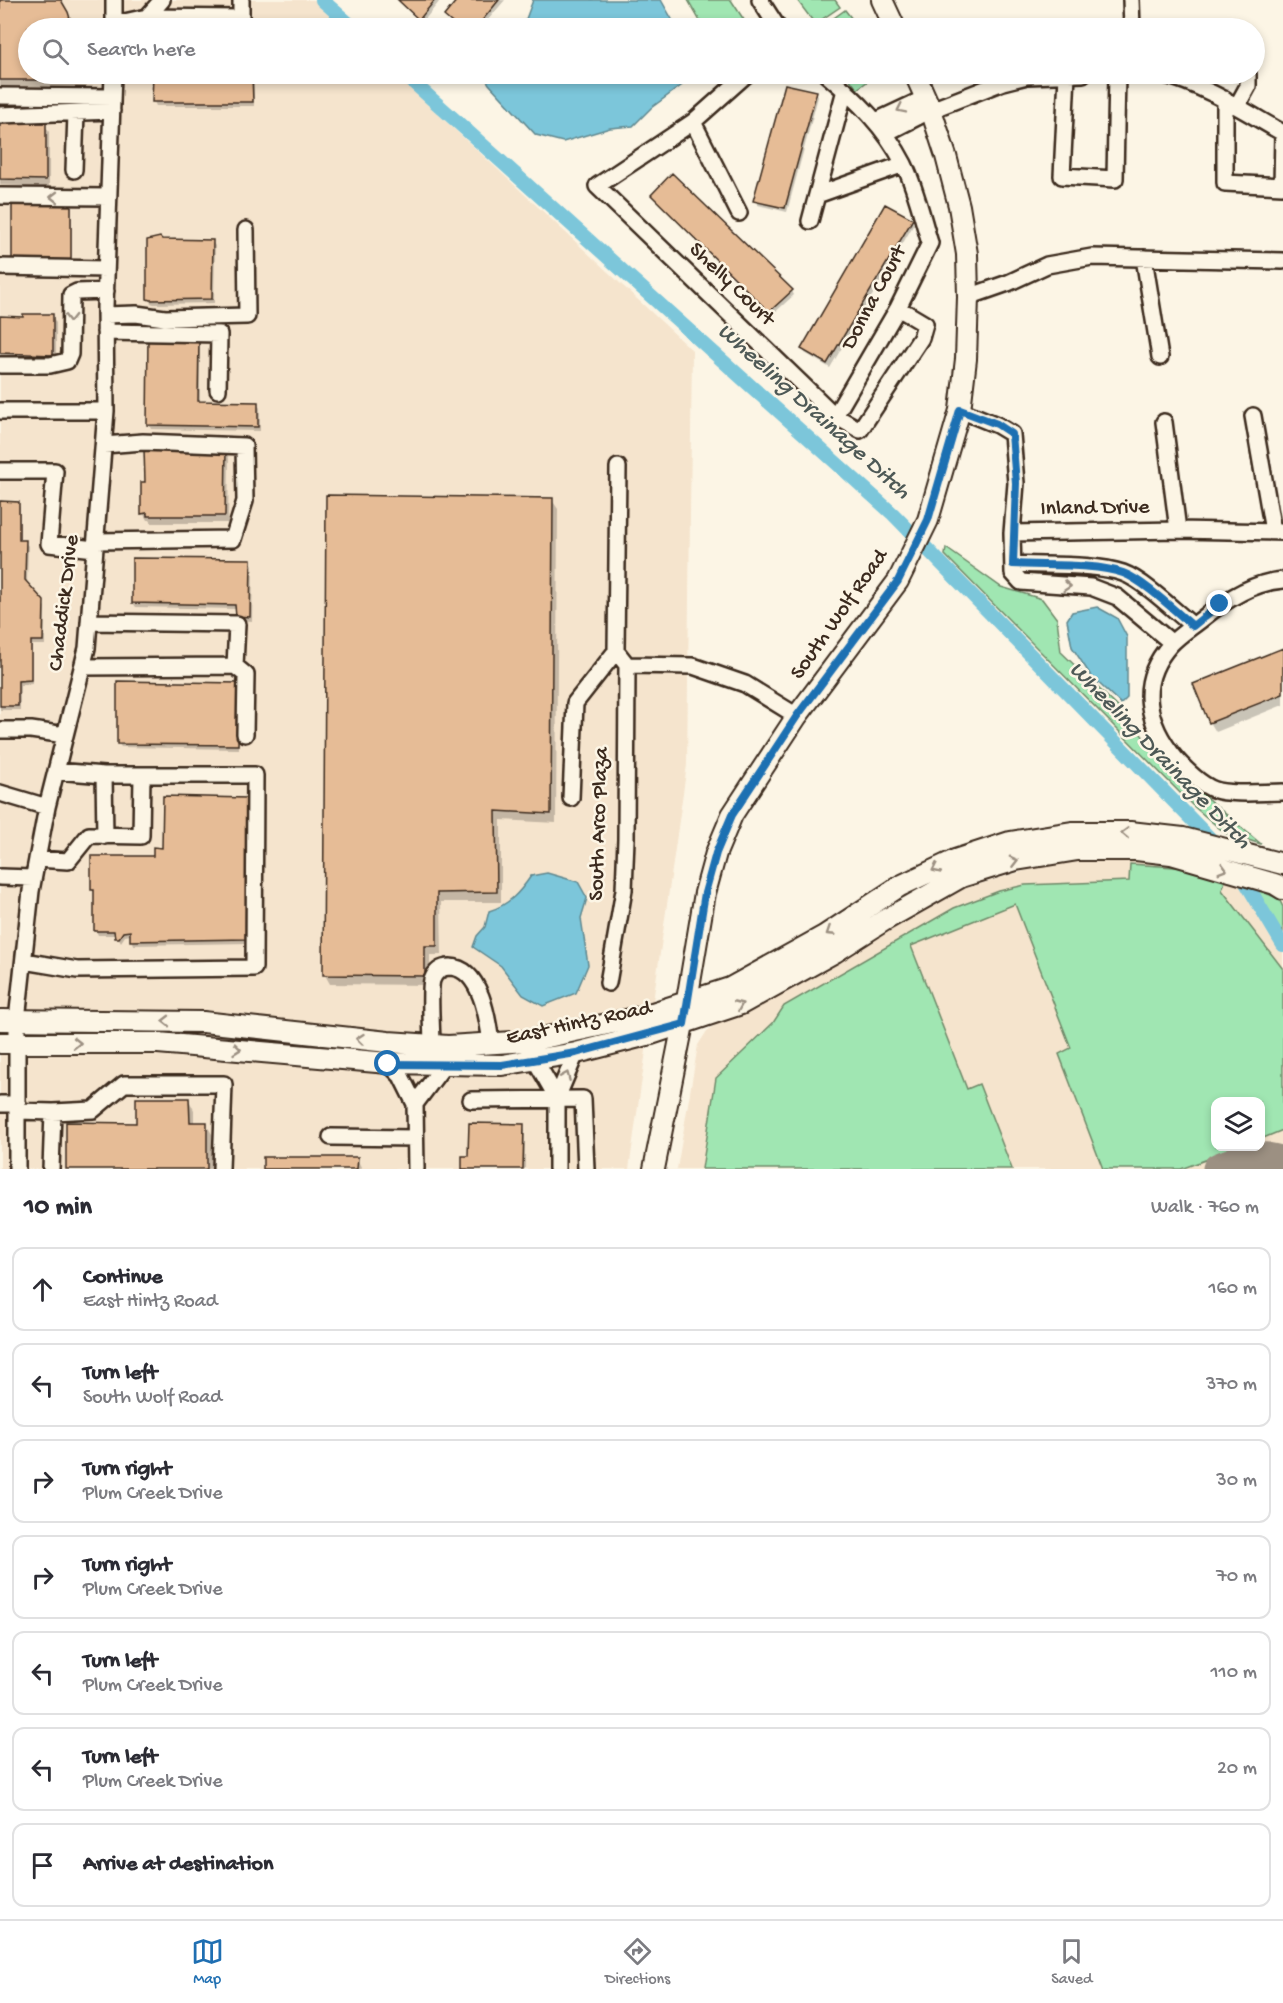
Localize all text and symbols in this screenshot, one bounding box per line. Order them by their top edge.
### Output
search box [18,18,1265,84]
icon: search [39,35,72,68]
text: Search here [87,38,195,64]
one-way arrow [896,102,907,114]
one-way arrow [50,191,59,203]
street label: Shelly Court [683,238,781,334]
street label: Donna Court [836,240,914,356]
one-way arrow [64,314,76,323]
water label: Wheeling Drainage Ditch [710,318,916,507]
street label: Inland Drive [1040,495,1151,523]
street label: Chaddick Drive [44,533,86,673]
street label: South Wolf Road [785,543,896,685]
one-way arrow [1062,579,1071,592]
route end [1206,590,1232,616]
water label: Wheeling Drainage Ditch [1062,656,1257,857]
street label: South Arco Plaza [584,746,616,901]
one-way arrow [1121,826,1130,839]
one-way arrow [1009,856,1019,869]
one-way arrow [931,862,942,874]
one-way arrow [1218,862,1228,875]
one-way arrow [825,925,836,936]
street label: East Hintz Road [504,995,656,1052]
one-way arrow [732,1000,743,1012]
one-way arrow [162,1015,171,1027]
one-way arrow [356,1033,365,1046]
one-way arrow [73,1037,82,1049]
one-way arrow [232,1042,241,1055]
route start [374,1050,400,1076]
one-way arrow [559,1071,571,1082]
map controls [1211,1097,1265,1151]
button: layers [1211,1097,1265,1151]
text: 10 min [24,1193,92,1224]
text: Walk · 760 m [1151,1197,1259,1220]
text: Continue [83,1265,163,1291]
icon: ahead [26,1273,59,1306]
text: 160 m [1208,1278,1257,1301]
text: East Hintz Road [83,1291,217,1314]
text: Turn left [83,1361,157,1387]
icon: left [26,1369,59,1402]
text: 370 m [1206,1374,1257,1397]
text: South Wolf Road [83,1387,222,1410]
text: Turn right [83,1457,171,1483]
icon: right [26,1465,59,1498]
text: 30 m [1216,1470,1257,1493]
text: Plum Creek Drive [83,1483,223,1506]
text: Turn right [83,1553,171,1579]
icon: right [26,1561,59,1594]
text: 70 m [1216,1566,1257,1589]
text: Plum Creek Drive [83,1579,223,1602]
text: Turn left [83,1649,157,1675]
icon: left [26,1657,59,1690]
text: 110 m [1211,1662,1257,1685]
text: Plum Creek Drive [83,1675,223,1698]
text: Turn left [83,1745,157,1771]
icon: left [26,1753,59,1786]
text: 20 m [1217,1758,1257,1781]
text: Plum Creek Drive [83,1771,223,1794]
icon: arrive [26,1849,59,1882]
text: Arrive at destination [83,1852,273,1878]
tab: Map [191,1935,224,1990]
tab: Directions [605,1935,670,1990]
tab: Saved [1051,1935,1092,1990]

